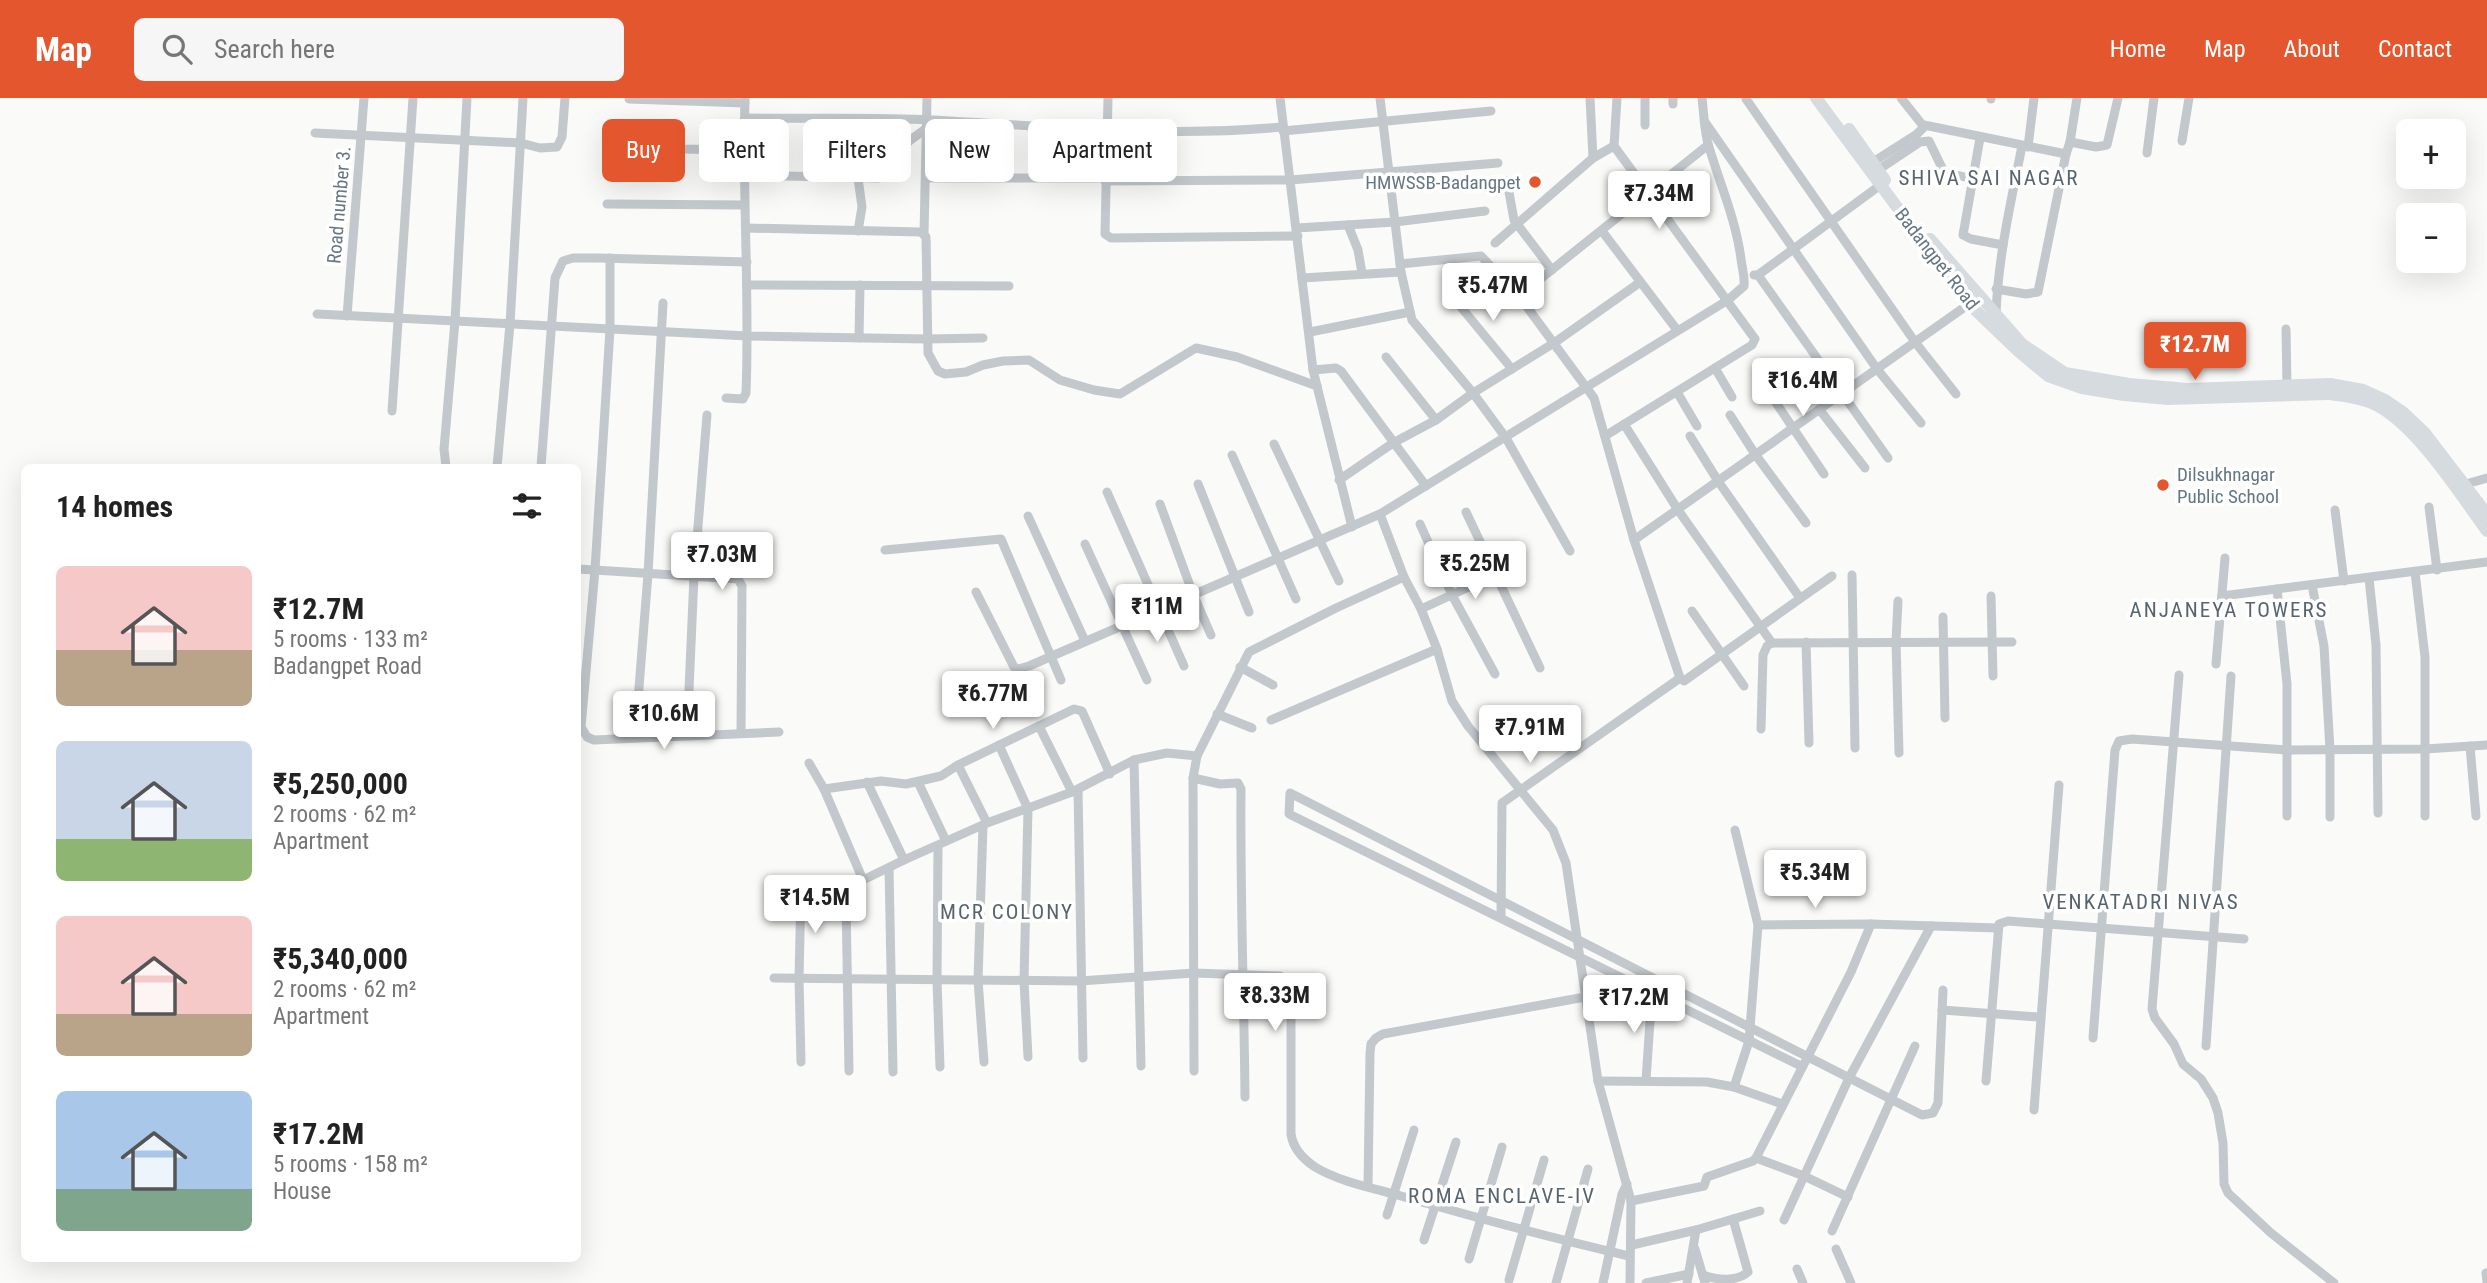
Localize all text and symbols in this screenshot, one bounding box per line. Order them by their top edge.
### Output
search box [134,18,624,81]
text: Map [35,30,92,69]
icon: search [158,30,196,68]
text: Search here [214,34,335,64]
text: Home [2110,35,2166,63]
text: Map [2204,35,2246,63]
text: About [2284,35,2340,63]
text: Contact [2378,35,2452,63]
chip: Buy [602,119,685,182]
chip: Rent [699,119,789,182]
chip: Filters [803,119,911,182]
chip: New [925,119,1014,182]
chip: Apartment [1028,119,1177,182]
map controls [2396,119,2466,273]
button: + [2396,119,2466,189]
street label: Road number 3. [322,145,356,265]
district label: SHIVA SAI NAGAR [1898,166,2080,190]
place label: HMWSSB-Badangpet [1365,171,1521,194]
pin: ₹7.34M [1602,172,1716,231]
marker: HMWSSB-Badangpet [1527,174,1543,190]
text: ₹7.34M [1624,180,1694,207]
street label: Badangpet Road [1890,203,1984,315]
button: − [2396,203,2466,273]
pin: ₹5.47M [1436,264,1550,323]
text: ₹5.47M [1458,272,1528,299]
pin: ₹12.7M [2138,322,2252,382]
text: ₹12.7M [2160,331,2230,358]
pin: ₹16.4M [1746,358,1860,418]
text: ₹16.4M [1768,367,1838,394]
place label: Dilsukhnagar Public School [2177,463,2279,508]
marker: Dilsukhnagar Public School [2155,477,2171,493]
icon: filters [508,487,546,525]
text: 14 homes [56,489,173,524]
pin: ₹7.03M [665,532,779,592]
text: ₹7.03M [687,541,757,568]
pin: ₹5.25M [1418,542,1532,601]
text: ₹5.25M [1440,550,1510,577]
pin: ₹11M [1116,584,1198,644]
text: ₹12.7M [273,591,364,626]
text: ₹11M [1131,593,1183,620]
icon: home [112,594,196,678]
district label: ANJANEYA TOWERS [2130,598,2328,622]
text: 5 rooms · 133 m² [273,626,428,653]
text: Badangpet Road [273,653,422,680]
pin: ₹6.77M [936,672,1050,731]
text: ₹6.77M [958,680,1028,707]
pin: ₹10.6M [607,692,721,751]
text: ₹10.6M [629,700,699,727]
pin: ₹7.91M [1473,706,1587,765]
text: ₹7.91M [1495,714,1565,741]
text: ₹5,250,000 [273,766,408,801]
icon: home [112,769,196,853]
text: 2 rooms · 62 m² [273,801,416,828]
text: Apartment [273,828,369,855]
pin: ₹5.34M [1758,850,1872,910]
text: ₹5.34M [1780,859,1850,886]
pin: ₹14.5M [758,876,872,935]
text: ₹14.5M [780,884,850,911]
district label: VENKATADRI NIVAS [2042,890,2240,914]
district label: MCR COLONY [940,900,1074,924]
text: ₹5,340,000 [273,941,408,976]
icon: home [112,944,196,1028]
pin: ₹8.33M [1218,974,1332,1033]
text: 2 rooms · 62 m² [273,976,416,1003]
pin: ₹17.2M [1577,976,1691,1035]
text: ₹8.33M [1240,982,1310,1009]
text: ₹17.2M [1599,984,1669,1011]
text: Apartment [273,1003,369,1030]
text: ₹17.2M [273,1116,364,1151]
icon: home [112,1119,196,1203]
text: 5 rooms · 158 m² [273,1151,428,1178]
text: House [273,1178,331,1205]
district label: ROMA ENCLAVE-IV [1408,1184,1596,1208]

